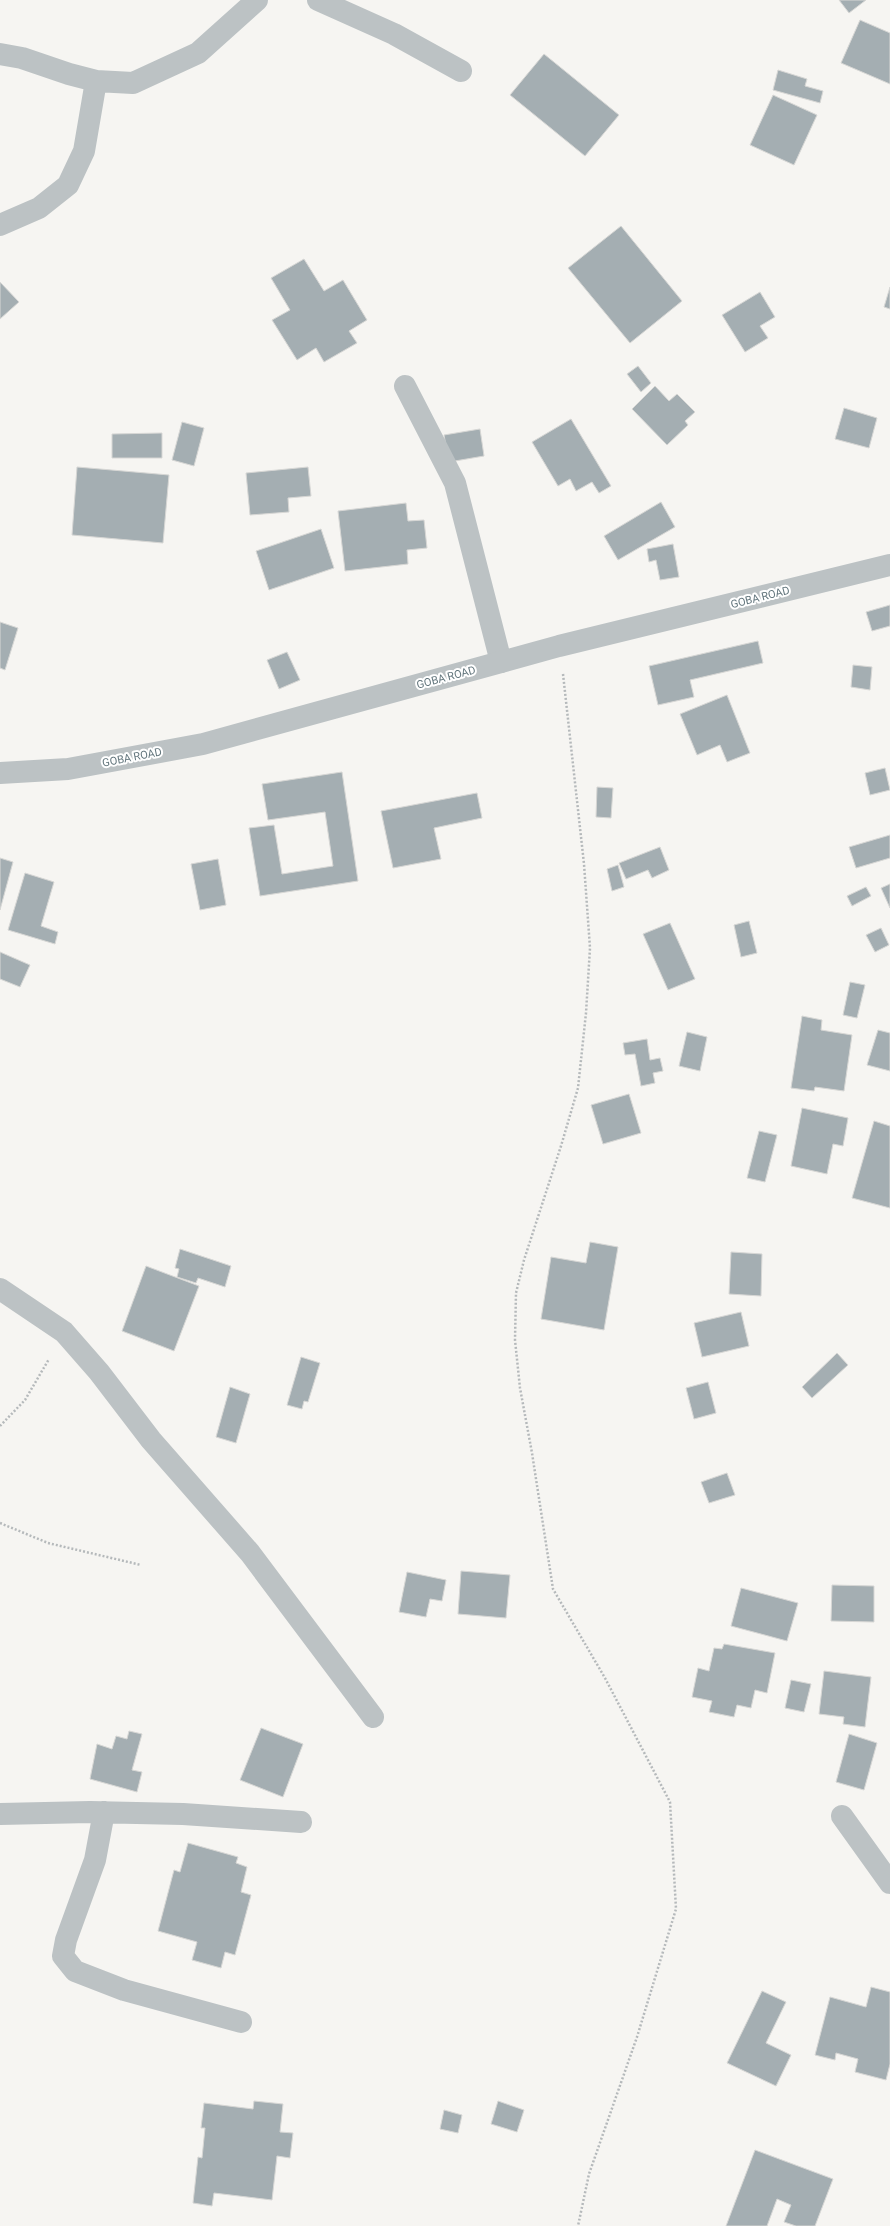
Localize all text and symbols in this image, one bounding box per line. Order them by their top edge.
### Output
street label: GOBA ROAD [729,584,791,611]
street label: GOBA ROAD [415,663,477,692]
street label: GOBA ROAD [101,745,163,770]

